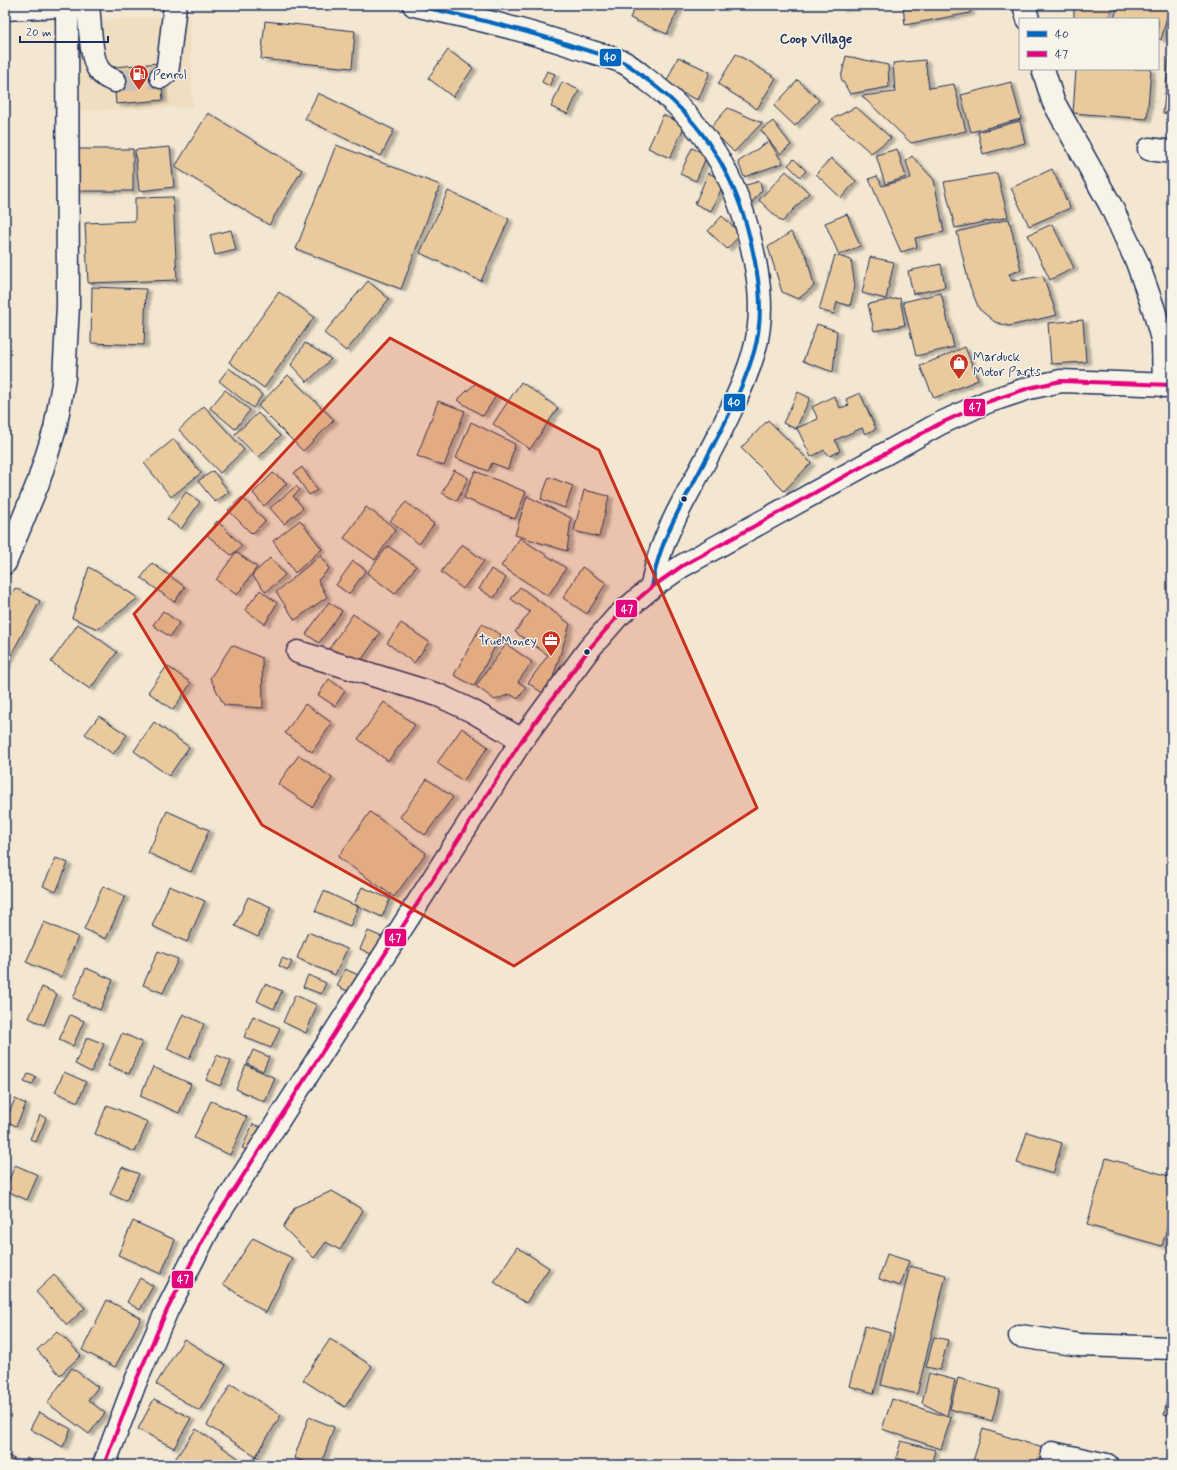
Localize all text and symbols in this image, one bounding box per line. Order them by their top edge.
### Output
scale bar [20,18,108,44]
legend [1019,18,1159,70]
text: 20 m [26,25,52,41]
text: 40 [1055,27,1069,43]
district label: Coop Village [780,30,852,50]
text: 47 [1055,47,1068,63]
line badge: 40 [599,48,622,67]
text: 40 [604,51,616,65]
fuel station icon: Penrol [128,63,150,91]
place label: Penrol [153,67,187,84]
place label: Marduck Motor Parts [973,349,1041,381]
shop icon: Marduck Motor Parts [948,352,970,380]
line badge: 40 [723,393,746,412]
text: 40 [728,396,740,410]
line badge: 47 [963,398,986,417]
text: 47 [969,401,981,415]
unlabelled marker [679,494,689,504]
line badge: 47 [615,599,638,618]
text: 47 [621,603,633,617]
office icon: TrueMoney [540,629,562,657]
place label: TrueMoney [479,633,537,650]
unlabelled marker [582,647,592,657]
line badge: 47 [384,928,407,947]
text: 47 [389,932,401,946]
line badge: 47 [171,1270,194,1289]
text: 47 [177,1273,189,1287]

